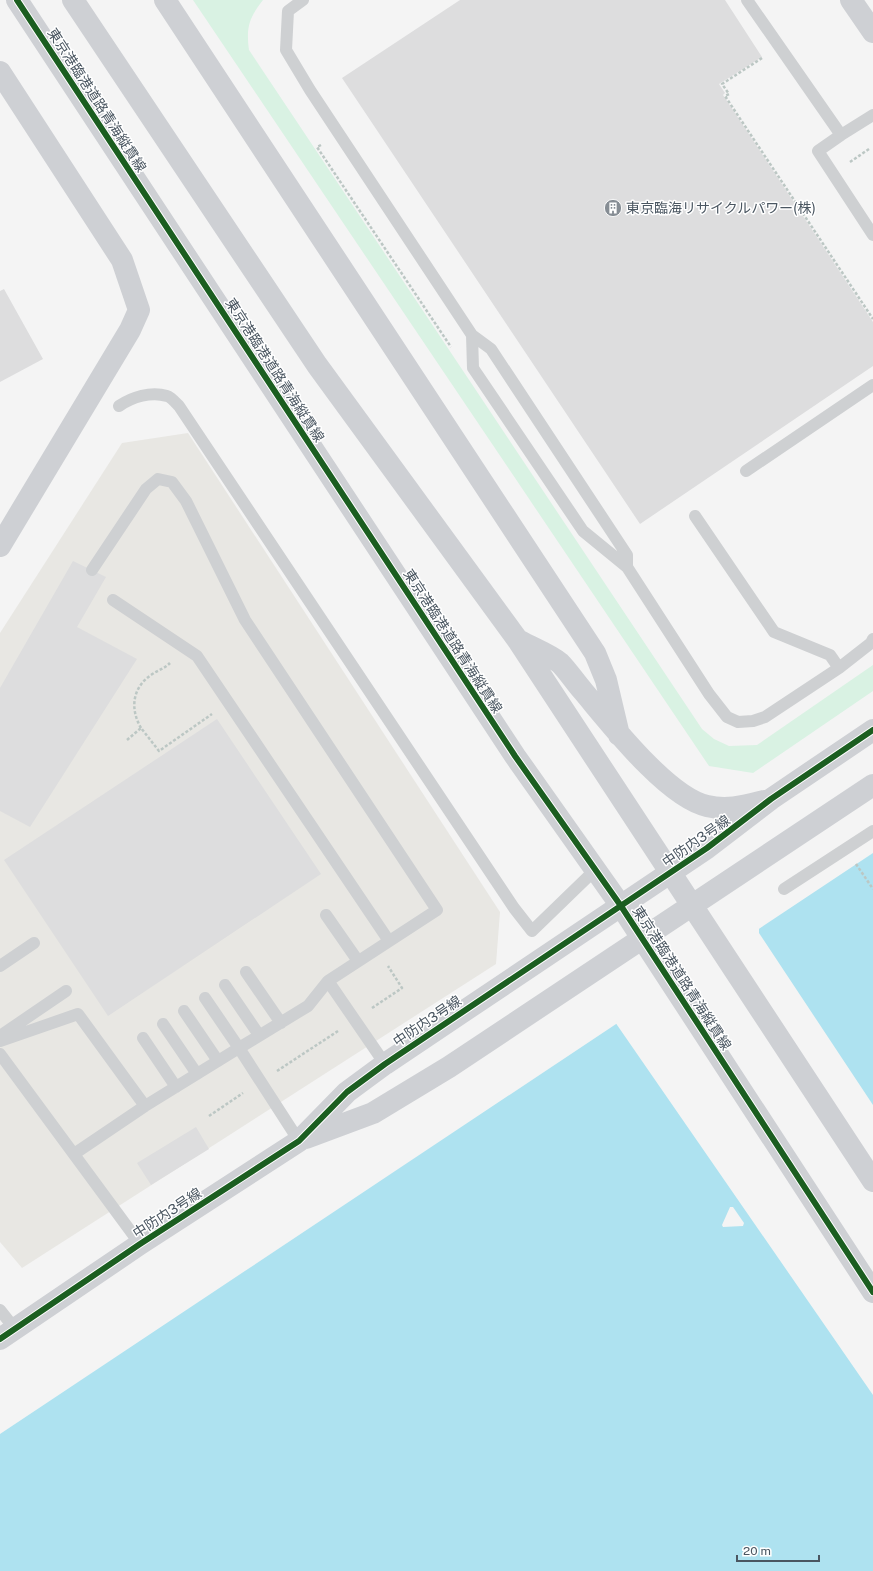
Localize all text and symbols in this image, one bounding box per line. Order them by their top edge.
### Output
street label: 東京港臨港道路青海縦貫線 [45,25,149,175]
building icon: 東京臨海リサイクルパワー(株) [603,198,623,218]
place label: 東京臨海リサイクルパワー(株) [626,200,816,216]
street label: 東京港臨港道路青海縦貫線 [223,295,327,445]
street label: 東京港臨港道路青海縦貫線 [401,566,505,716]
street label: 中防内3号線 [659,812,733,870]
street label: 東京港臨港道路青海縦貫線 [630,903,734,1053]
street label: 中防内3号線 [390,992,464,1050]
street label: 中防内3号線 [130,1185,204,1241]
scale bar [737,1537,819,1563]
text: 20 m [743,1544,771,1558]

